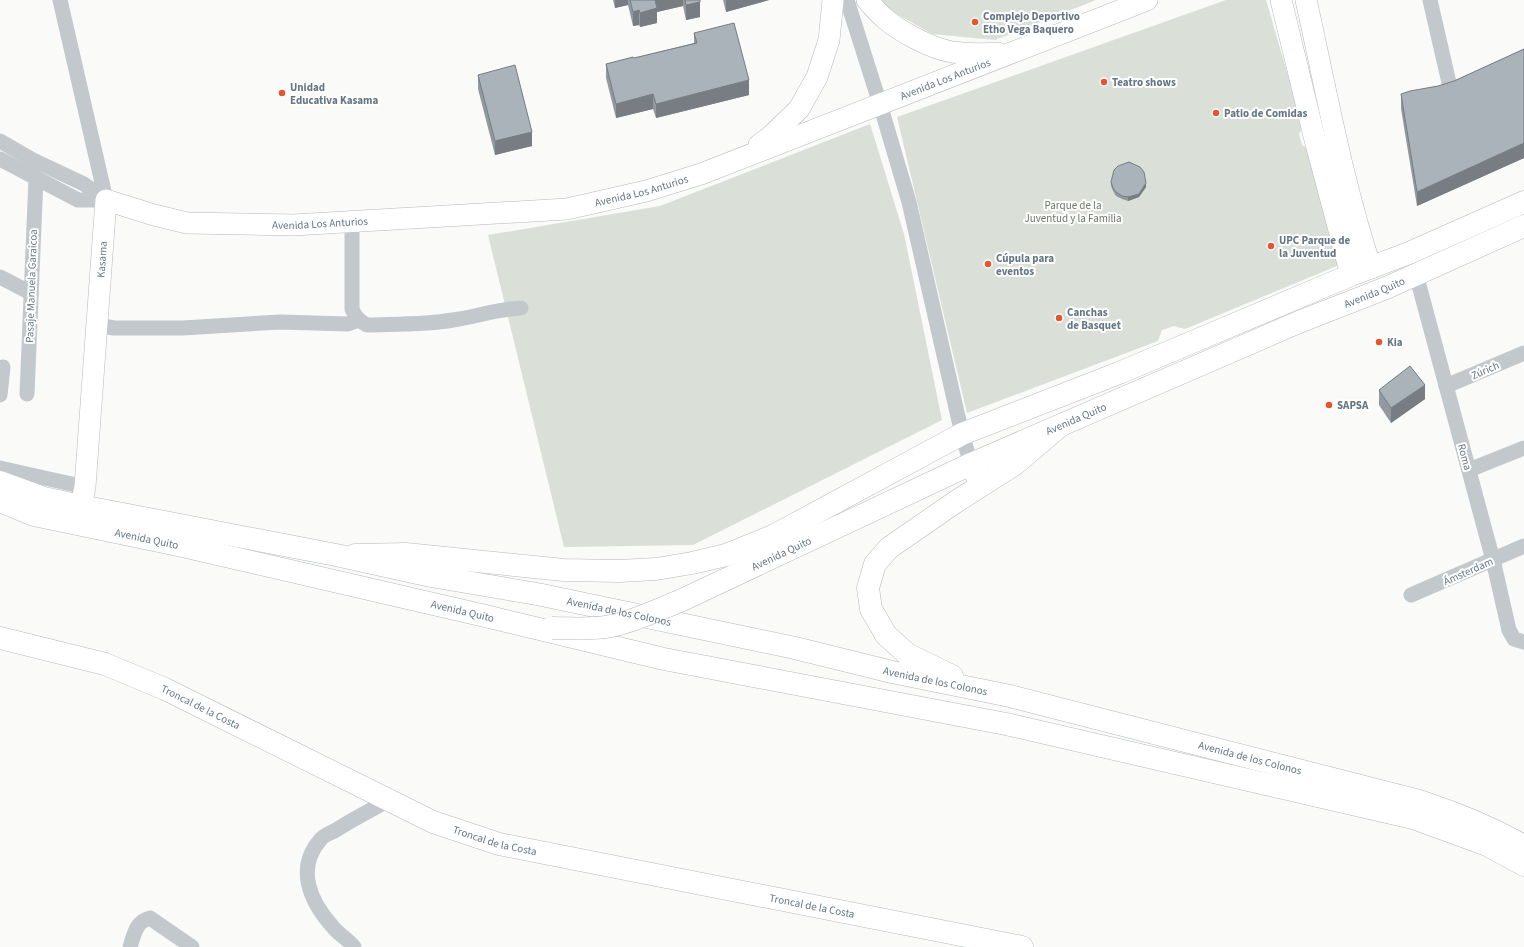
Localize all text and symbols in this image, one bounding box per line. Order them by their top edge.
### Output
place label: Complejo Deportivo Etho Vega Baquero [983,9,1080,37]
marker: Complejo Deportivo Etho Vega Baquero [970,17,980,27]
street label: Avenida Los Anturios [898,55,993,104]
place label: Teatro shows [1112,75,1176,90]
marker: Teatro shows [1099,77,1109,87]
place label: Unidad Educativa Kasama [290,80,379,108]
marker: Unidad Educativa Kasama [277,88,287,98]
place label: Patio de Comidas [1224,106,1308,121]
marker: Patio de Comidas [1211,108,1221,118]
street label: Avenida Los Anturios [593,171,690,210]
park label: Parque de la Juventud y la Familia [1024,198,1122,226]
street label: Avenida Los Anturios [272,214,369,233]
street label: Pasaje Manuela Garaicoa [22,229,41,343]
place label: UPC Parque de la Juventud [1279,233,1350,261]
street label: Kasama [93,241,111,278]
marker: UPC Parque de la Juventud [1266,241,1276,251]
place label: Cúpula para eventos [996,251,1054,279]
marker: Cúpula para eventos [983,259,993,269]
street label: Avenida Quito [1342,273,1407,312]
place label: Canchas de Basquet [1067,305,1122,333]
marker: Canchas de Basquet [1054,313,1064,323]
place label: Kia [1387,335,1403,350]
marker: Kia [1374,337,1384,347]
street label: Zúrich [1469,358,1502,383]
place label: SAPSA [1337,398,1369,413]
street label: Avenida Quito [1044,399,1109,439]
marker: SAPSA [1324,400,1334,410]
street label: Roma [1454,442,1475,472]
street label: Avenida Quito [114,525,180,553]
street label: Avenida Quito [749,533,814,574]
street label: Ámsterdam [1441,554,1495,589]
street label: Avenida de los Colonos [566,593,673,630]
street label: Avenida Quito [429,597,496,626]
street label: Avenida de los Colonos [882,663,989,699]
street label: Troncal de la Costa [159,681,243,733]
street label: Avenida de los Colonos [1197,738,1304,779]
street label: Troncal de la Costa [451,822,538,859]
street label: Troncal de la Costa [768,890,856,922]

